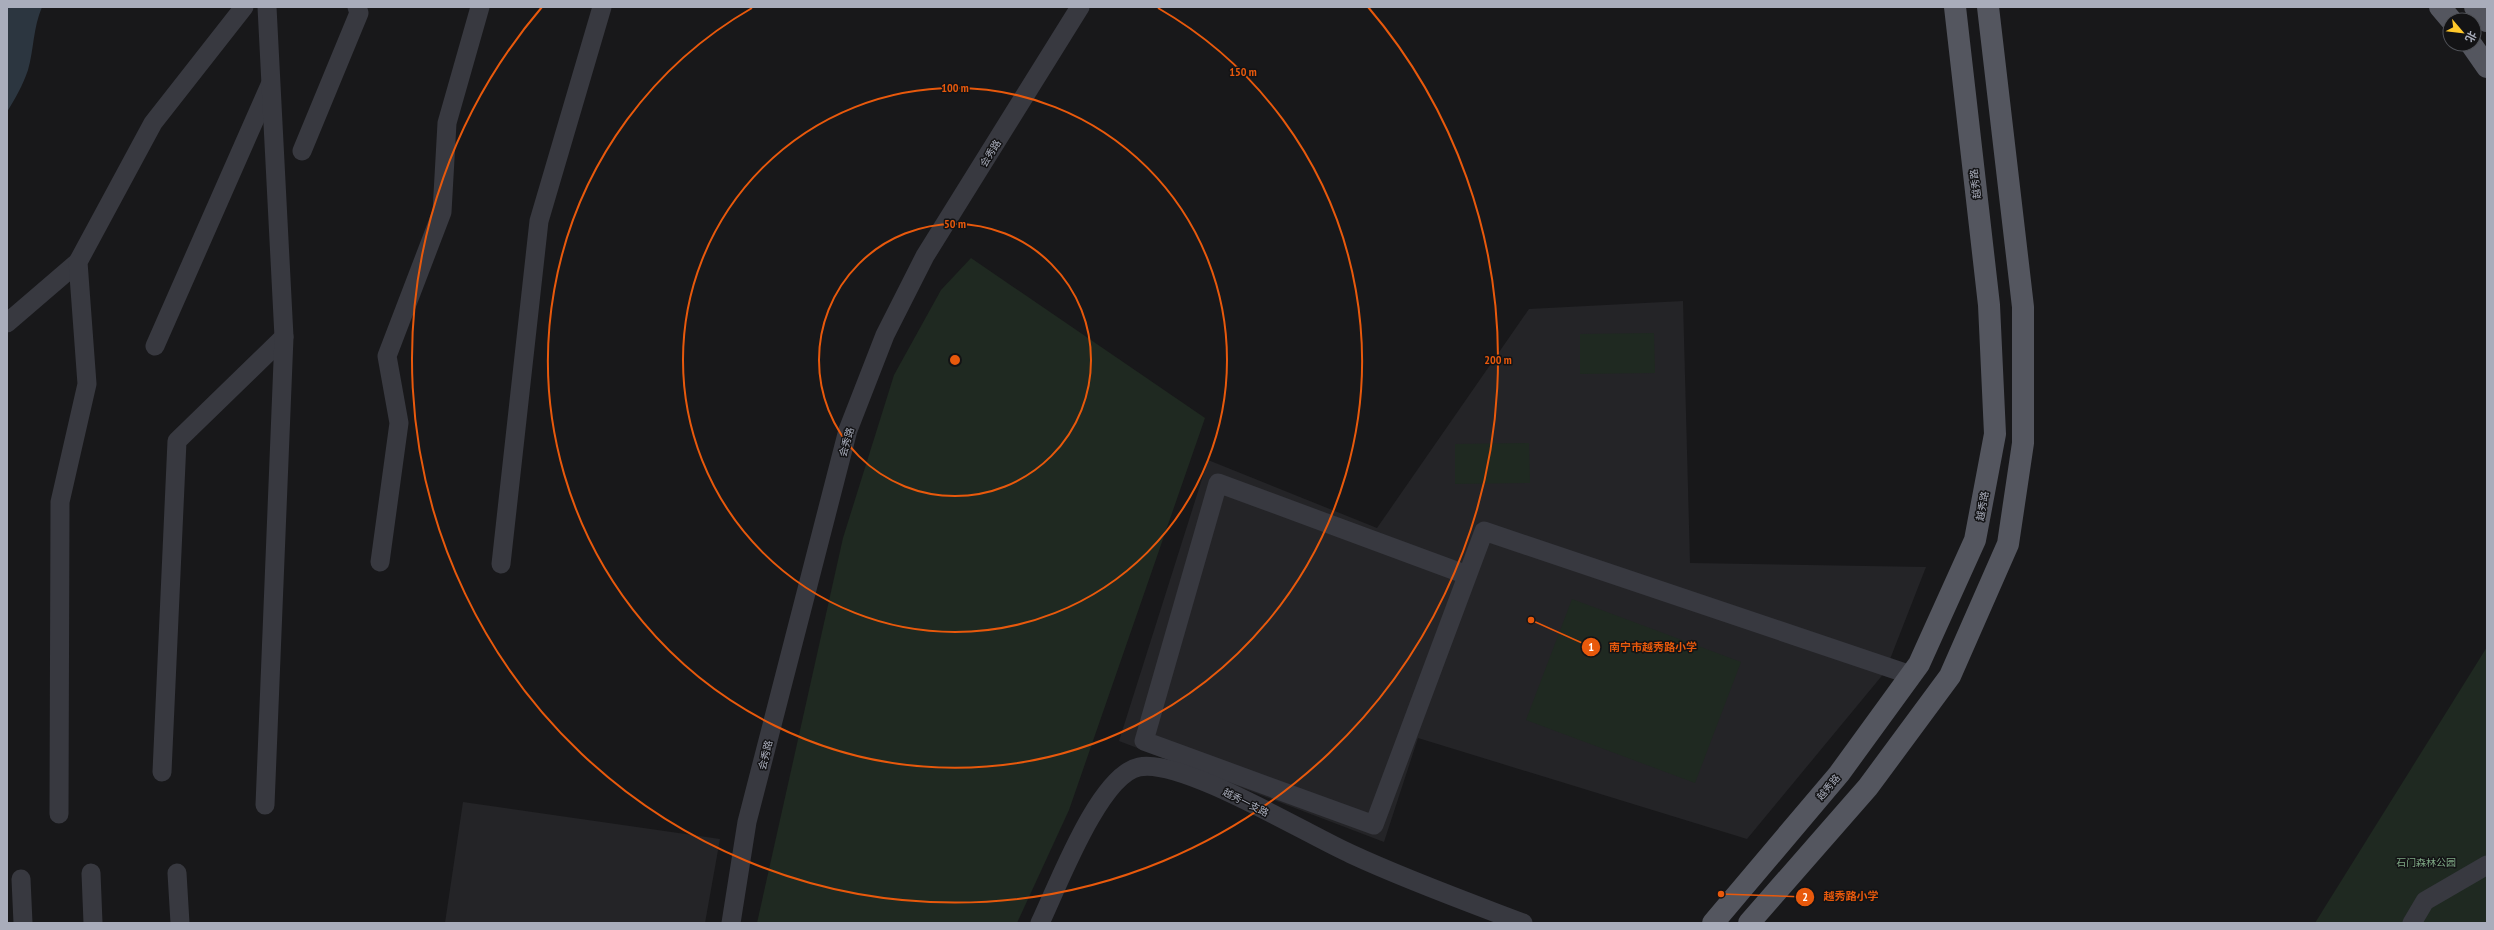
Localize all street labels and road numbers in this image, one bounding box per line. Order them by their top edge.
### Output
street label: 会秀路 [977,137,1004,169]
street label: 越秀路 [1967,168,1984,200]
street label: 会秀路 [836,426,857,458]
street label: 越秀路 [1973,490,1991,522]
street label: 会秀路 [756,739,775,771]
street label: 越秀路 [1814,772,1843,803]
street label: 越秀一支路 [1221,785,1271,820]

